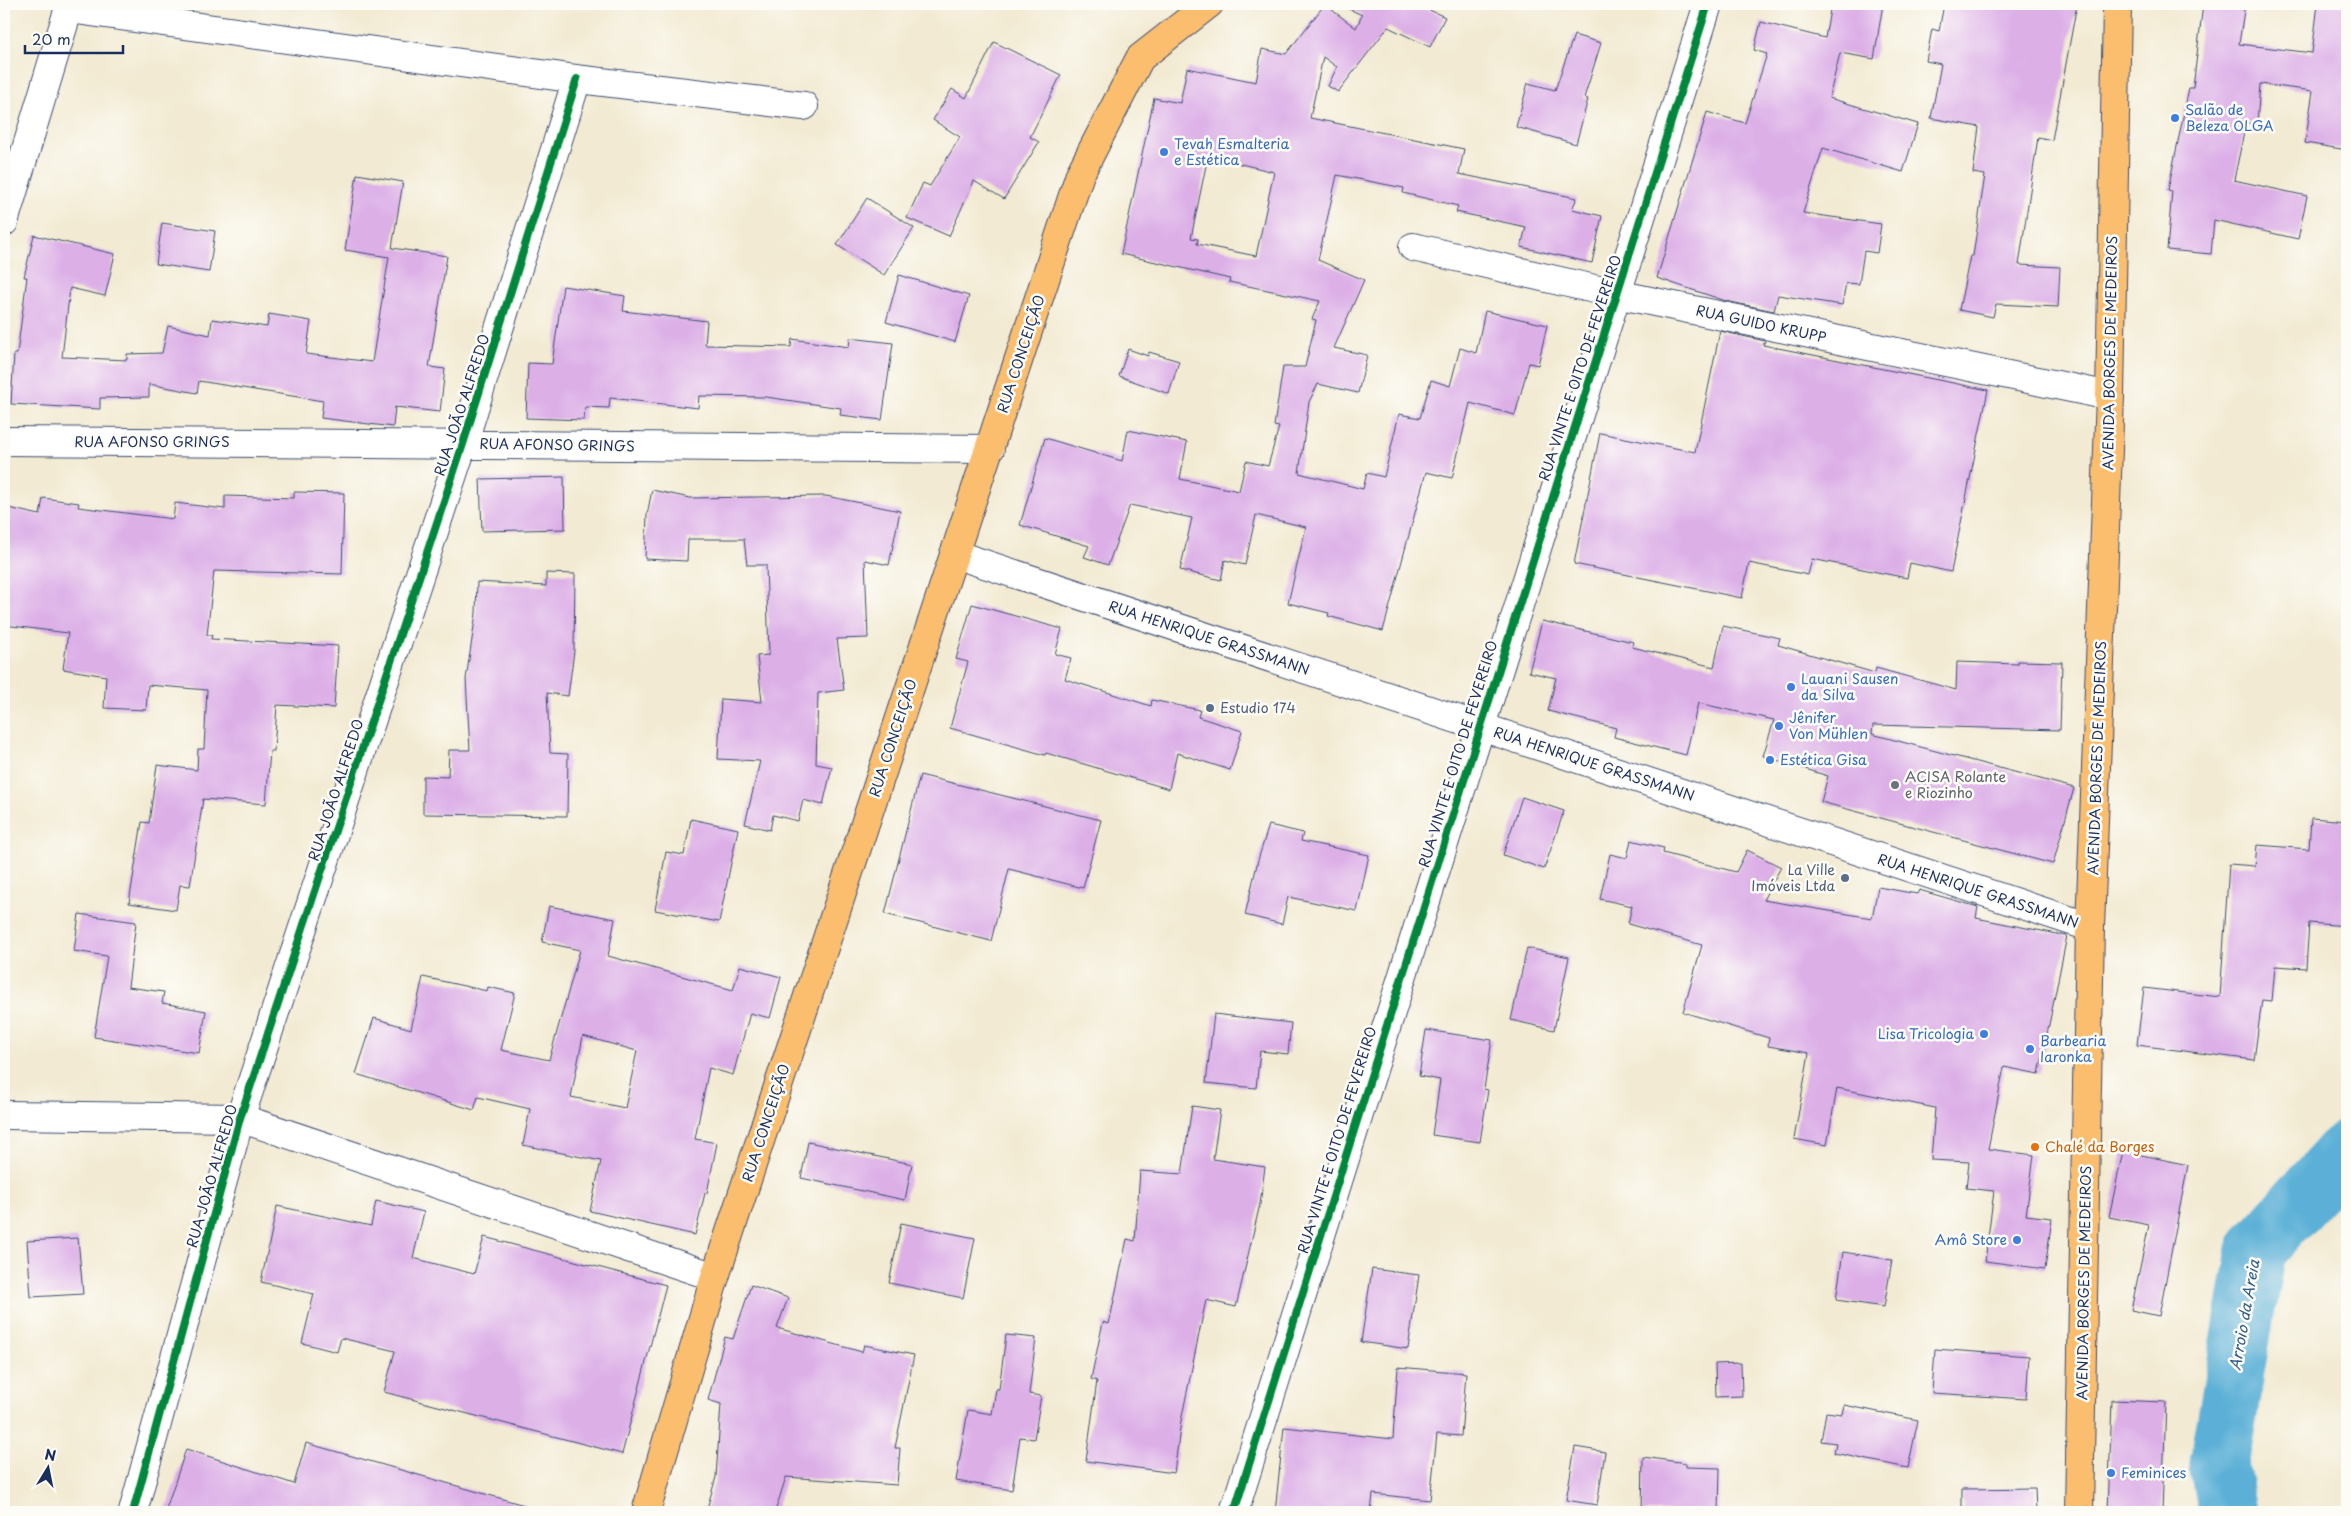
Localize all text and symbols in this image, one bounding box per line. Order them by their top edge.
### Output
scale bar [25,22,122,54]
text: 20 m [32,27,71,50]
place label: Salão de Beleza OLGA [2185,99,2274,136]
marker: Salão de Beleza OLGA [2169,112,2181,124]
place label: Tevah Esmalteria e Estética [1174,133,1289,170]
marker: Tevah Esmalteria e Estética [1158,146,1170,158]
street label: AVENIDA BORGES DE MEDEIROS [2097,236,2122,470]
street label: RUA VINTE E OITO DE FEVEREIRO [1533,252,1626,484]
street label: RUA CONCEIÇÃO [992,292,1049,416]
street label: RUA GUIDO KRUPP [1694,299,1829,348]
street label: RUA JOÃO ALFREDO [429,331,494,479]
street label: RUA AFONSO GRINGS [74,431,230,452]
street label: RUA AFONSO GRINGS [479,433,635,456]
street label: RUA HENRIQUE GRASSMANN [1106,595,1312,680]
street label: RUA VINTE E OITO DE FEVEREIRO [1413,638,1502,870]
street label: AVENIDA BORGES DE MEDEIROS [2082,640,2111,876]
place label: Lauani Sausen da Silva [1801,668,1898,705]
street label: RUA CONCEIÇÃO [864,676,921,800]
marker: Lauani Sausen da Silva [1785,681,1797,693]
place label: Estudio 174 [1220,697,1296,718]
marker: Estudio 174 [1204,702,1216,714]
place label: Jênifer Von Mühlen [1789,707,1868,744]
street label: RUA JOÃO ALFREDO [303,716,368,864]
marker: Jênifer Von Mühlen [1773,720,1785,732]
street label: RUA HENRIQUE GRASSMANN [1491,721,1697,806]
place label: Estética Gisa [1780,749,1867,770]
marker: Estética Gisa [1764,754,1776,766]
place label: ACISA Rolante e Riozinho [1905,766,2006,803]
marker: ACISA Rolante e Riozinho [1889,779,1901,791]
street label: RUA HENRIQUE GRASSMANN [1875,848,2081,933]
place label: La Ville Imóveis Ltda [1751,859,1836,896]
marker: La Ville Imóveis Ltda [1839,872,1851,884]
place label: Lisa Tricologia [1878,1023,1974,1044]
street label: RUA VINTE E OITO DE FEVEREIRO [1292,1024,1381,1256]
marker: Lisa Tricologia [1978,1028,1990,1040]
place label: Barbearia Iaronka [2040,1030,2106,1067]
marker: Barbearia Iaronka [2024,1043,2036,1055]
street label: RUA CONCEIÇÃO [737,1061,794,1185]
street label: RUA JOÃO ALFREDO [181,1102,242,1250]
place label: Chalé da Borges [2045,1136,2154,1157]
marker: Chalé da Borges [2029,1141,2041,1153]
street label: AVENIDA BORGES DE MEDEIROS [2071,1166,2096,1400]
place label: Amô Store [1935,1229,2007,1250]
marker: Amô Store [2011,1234,2023,1246]
water label: Arroio da Areia [2222,1257,2265,1372]
text: N [43,1443,58,1466]
north arrow [22,1444,72,1494]
place label: Feminices [2121,1462,2186,1483]
marker: Feminices [2105,1467,2117,1479]

